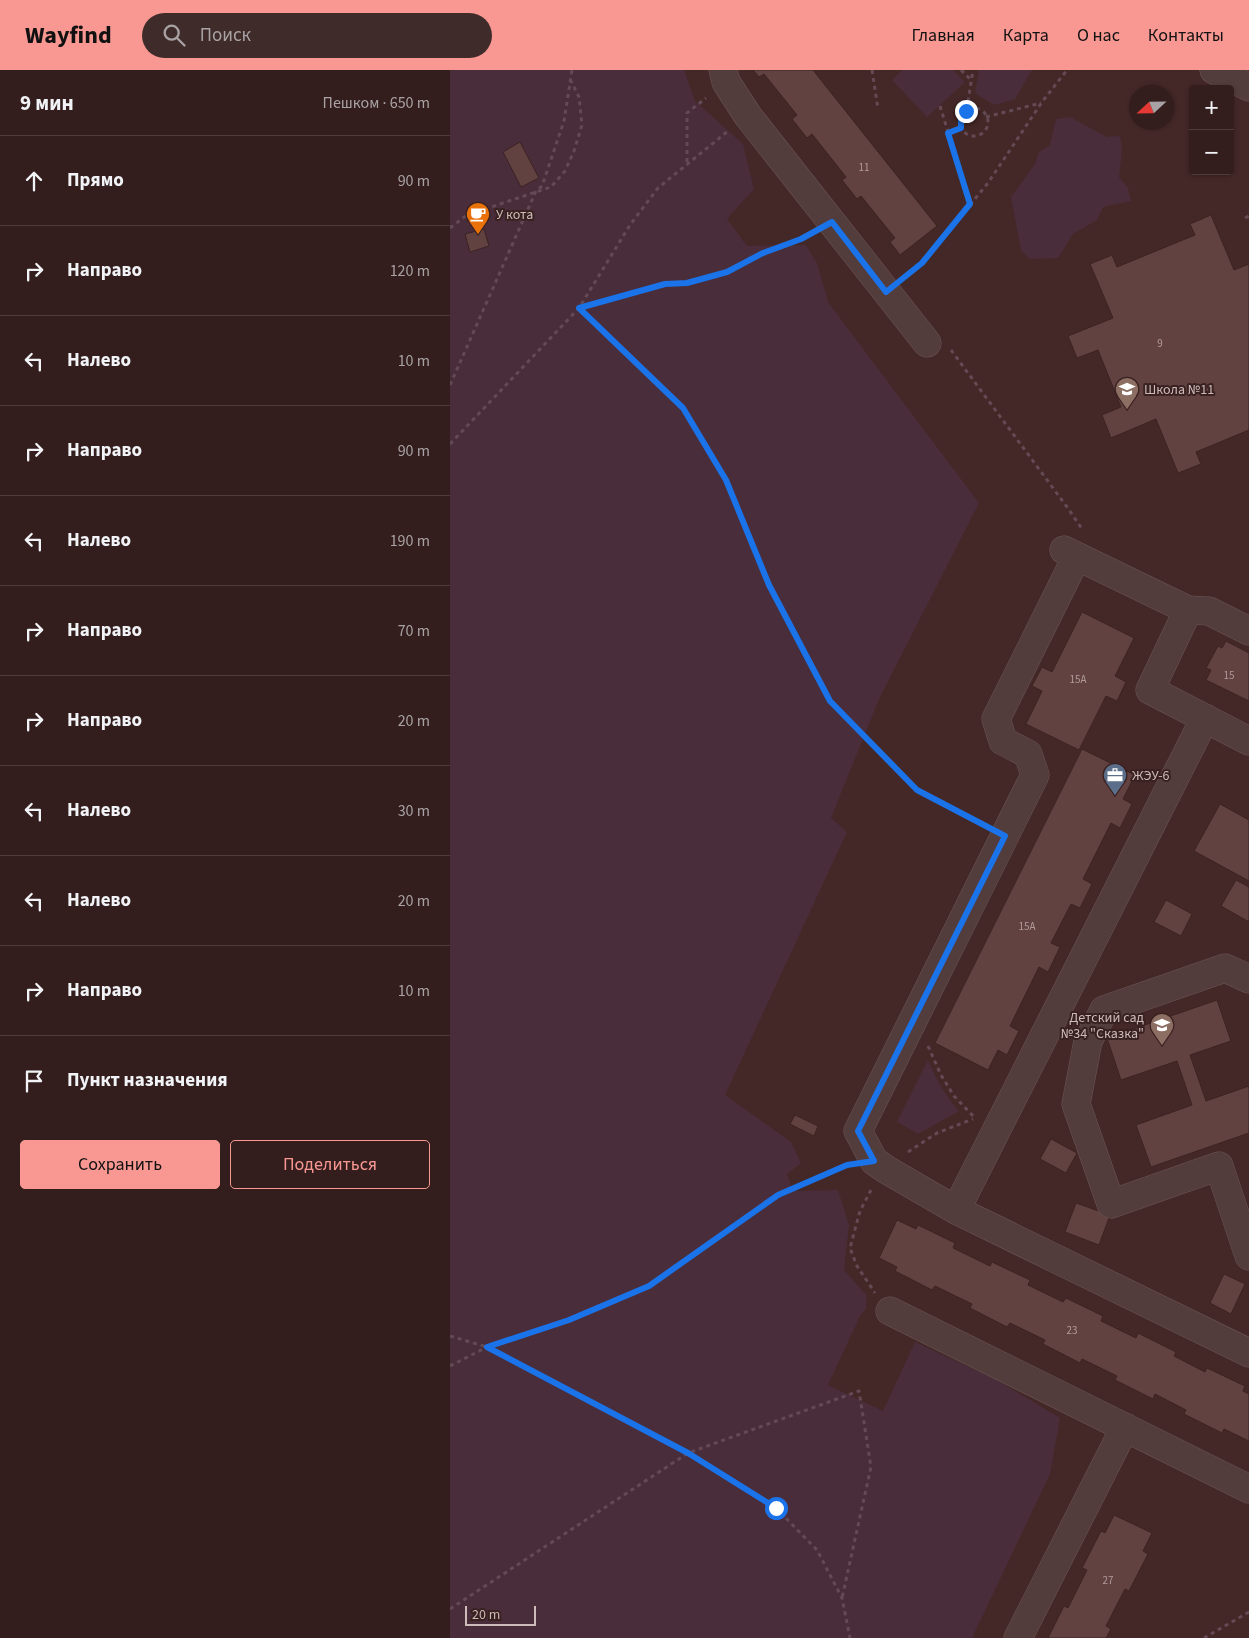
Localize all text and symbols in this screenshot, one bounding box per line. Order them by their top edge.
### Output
search box [142,13,492,58]
text: Wayfind [25,18,112,53]
icon: search [160,21,188,49]
text: Поиск [200,22,251,49]
text: Главная [912,23,975,48]
text: Карта [1003,23,1049,48]
text: О нас [1077,23,1120,48]
text: Контакты [1148,23,1224,48]
north arrow [1129,85,1174,130]
map controls [1189,85,1234,175]
button: + [1189,85,1234,130]
text: 9 мин [20,88,74,118]
text: Пешком · 650 m [323,92,430,114]
route end [955,100,978,123]
button: − [1189,130,1234,175]
house number: 11 [859,160,869,175]
icon: ahead [20,167,48,195]
text: Прямо [67,167,124,194]
text: 90 m [398,170,430,192]
cafe icon: У кота [465,201,491,235]
place label: У кота [496,205,533,225]
icon: right [20,257,48,285]
text: Направо [67,257,142,284]
text: 120 m [390,260,430,282]
house number: 9 [1157,336,1163,351]
icon: left [20,347,48,375]
text: Налево [67,347,131,374]
text: 10 m [398,350,430,372]
school or university icon: Школа №11 [1114,376,1140,410]
place label: Школа №11 [1144,380,1214,400]
icon: right [20,437,48,465]
text: Направо [67,437,142,464]
text: 90 m [398,440,430,462]
icon: left [20,527,48,555]
text: Налево [67,527,131,554]
text: 190 m [390,530,430,552]
icon: right [20,617,48,645]
text: Направо [67,617,142,644]
text: 70 m [398,620,430,642]
house number: 15 [1224,668,1234,683]
house number: 15А [1070,672,1086,687]
icon: right [20,707,48,735]
text: Направо [67,707,142,734]
text: 20 m [398,710,430,732]
office icon: ЖЭУ-6 [1102,762,1128,796]
place label: ЖЭУ-6 [1132,766,1170,786]
icon: left [20,797,48,825]
text: Налево [67,797,131,824]
text: 30 m [398,800,430,822]
icon: left [20,887,48,915]
text: Налево [67,887,131,914]
text: 20 m [398,890,430,912]
house number: 15А [1019,919,1035,934]
icon: right [20,977,48,1005]
text: Направо [67,977,142,1004]
text: 10 m [398,980,430,1002]
place label: Детский сад №34 "Сказка" [1061,1008,1145,1044]
school or university icon: Детский сад №34 "Сказка" [1149,1012,1175,1046]
icon: arrive [20,1067,48,1095]
text: Пункт назначения [67,1067,228,1094]
button: Сохранить [20,1140,220,1189]
button: Поделиться [230,1140,430,1189]
house number: 23 [1067,1323,1077,1338]
route start [765,1497,788,1520]
house number: 27 [1103,1573,1113,1588]
scale bar [465,1603,536,1626]
text: 20 m [472,1605,500,1625]

